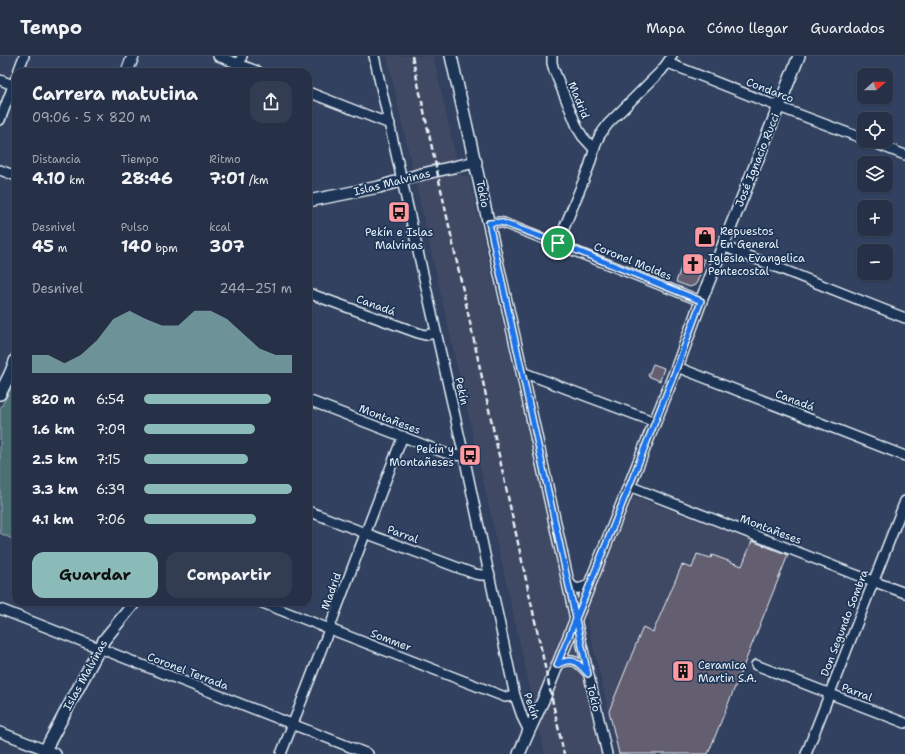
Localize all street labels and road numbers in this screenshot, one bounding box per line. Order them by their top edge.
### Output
street label: Condarco [744,74,796,107]
street label: Madrid [564,79,593,121]
street label: José Ignacio Rucci [732,111,783,209]
street label: Islas Malvinas [352,166,432,199]
street label: Tokio [472,179,493,210]
street label: Coronel Moldes [592,239,674,284]
street label: Canadá [354,291,398,320]
street label: Pekín [451,376,472,407]
street label: Canadá [773,386,817,415]
street label: Montañeses [357,401,423,438]
street label: Montañeses [738,511,804,548]
street label: Parral [385,522,421,547]
street label: Don Segundo Sombra [817,568,872,679]
street label: Madrid [318,570,345,612]
street label: Sommer [368,626,413,655]
street label: Islas Malvinas [60,637,111,713]
street label: Coronel Terrada [145,649,231,694]
street label: Parral [839,680,875,705]
street label: Tokio [583,683,604,714]
street label: Pekín [520,691,543,722]

